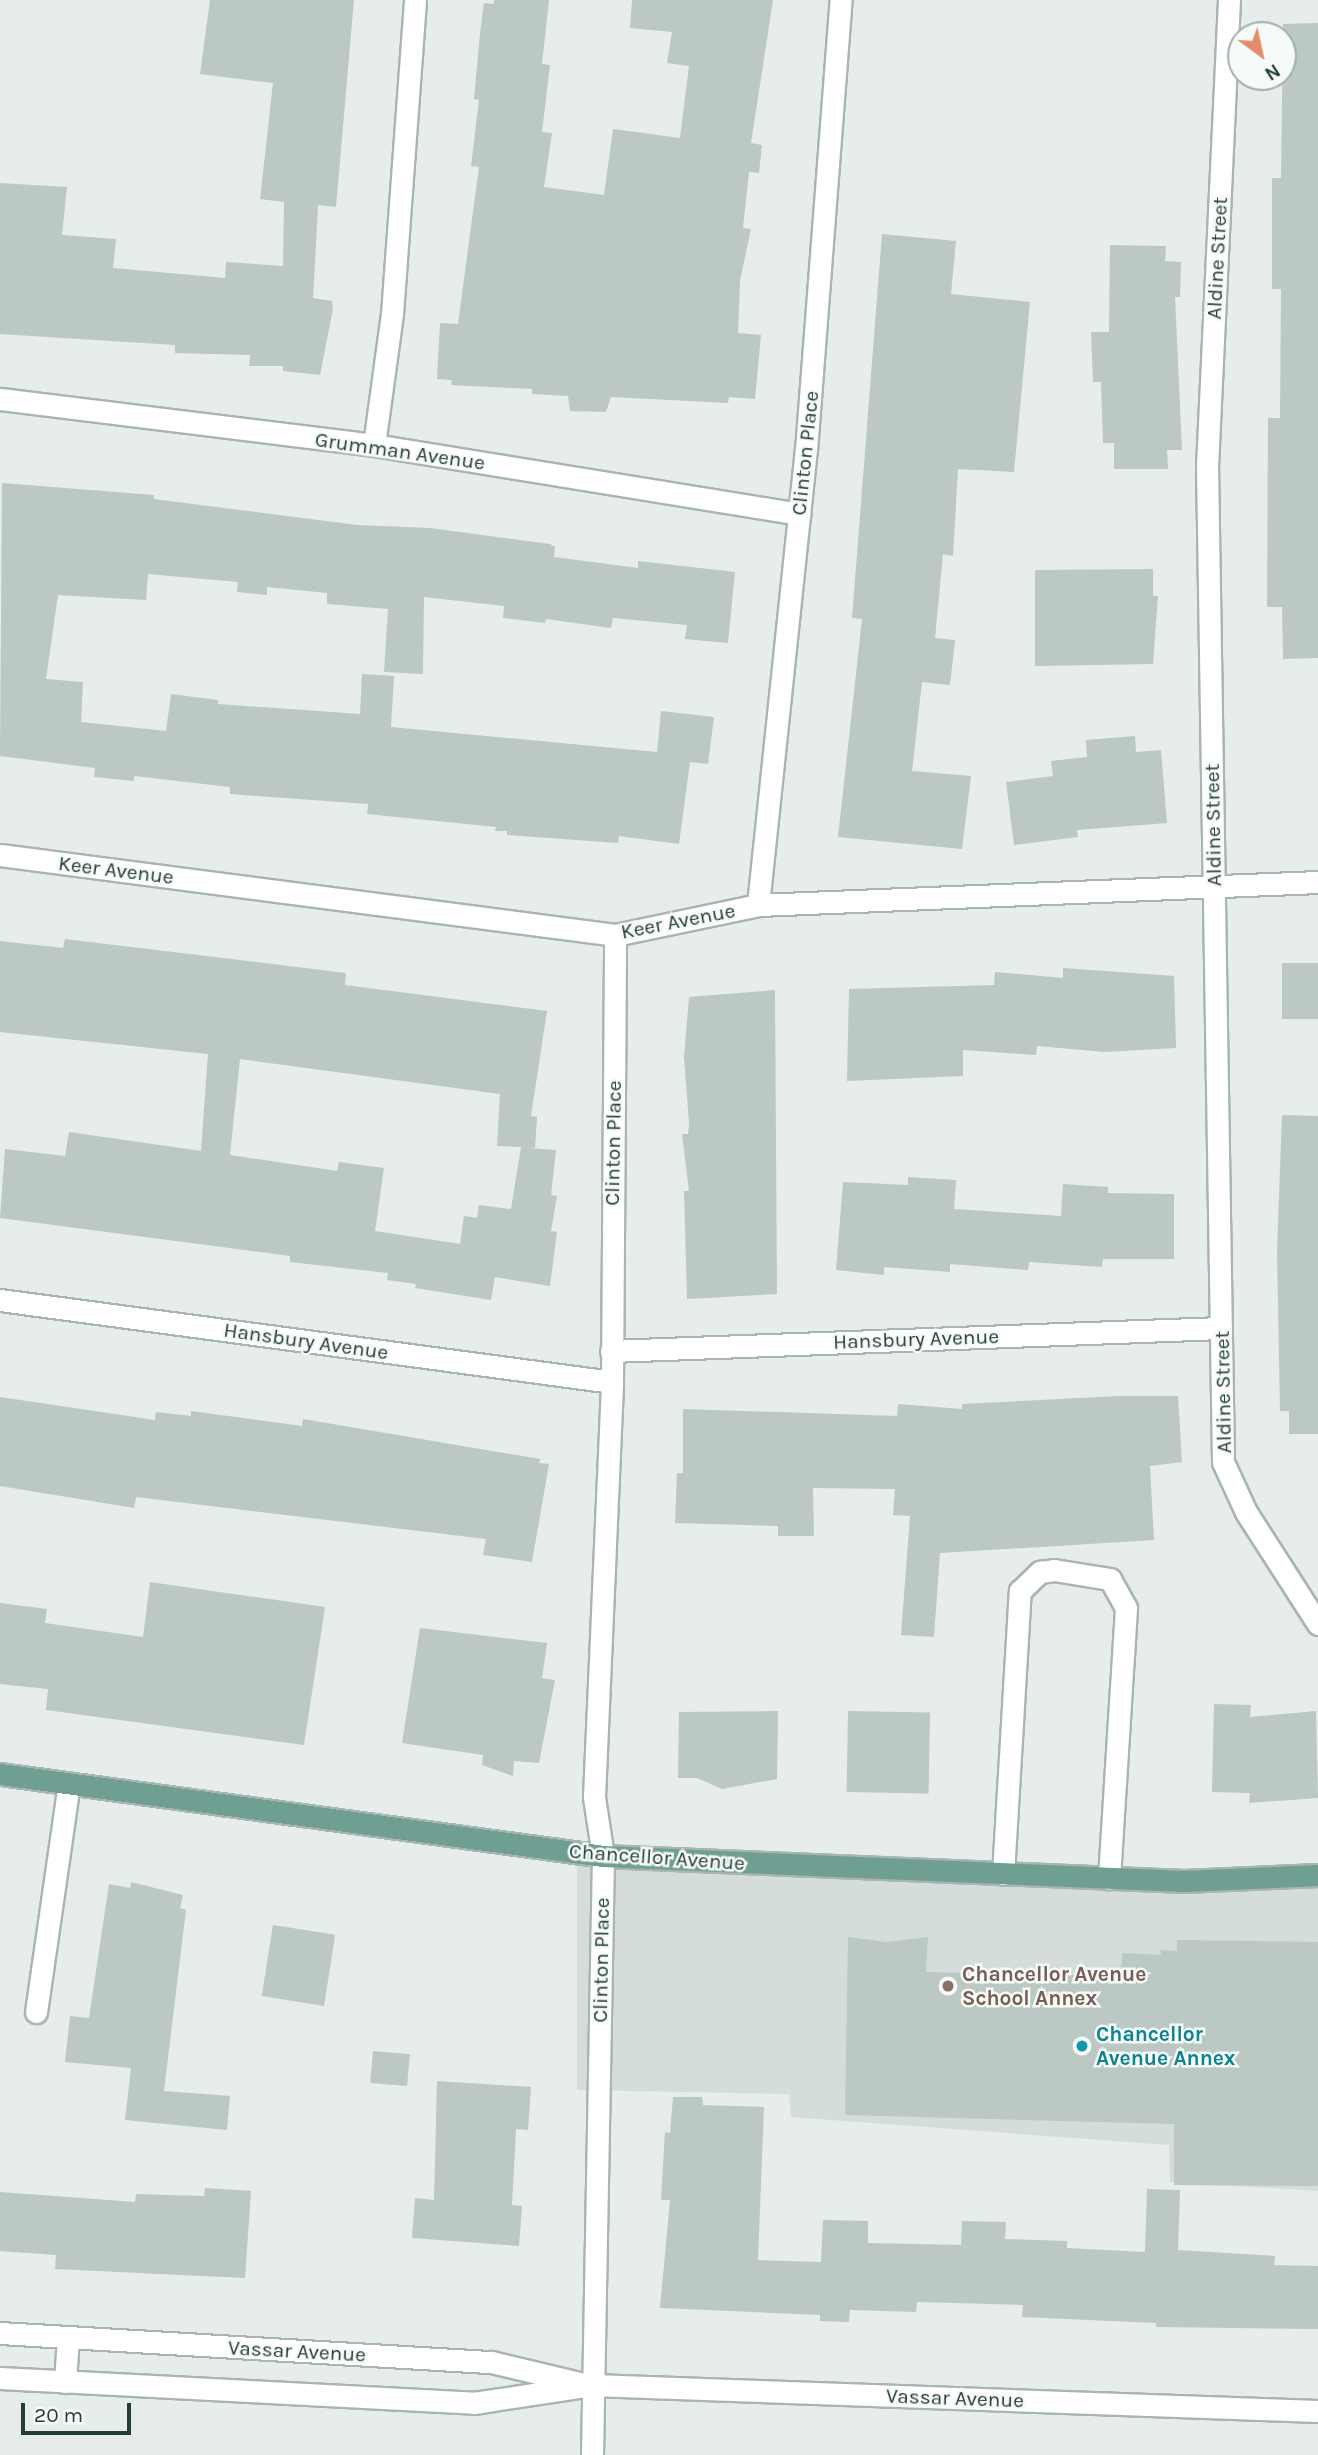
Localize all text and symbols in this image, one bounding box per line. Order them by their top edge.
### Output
north arrow [1227,21,1297,91]
text: N [1261,59,1284,85]
street label: Aldine Street [1201,196,1233,320]
street label: Clinton Place [786,389,824,517]
street label: Grumman Avenue [313,427,487,475]
street label: Aldine Street [1199,763,1227,887]
street label: Keer Avenue [57,850,175,890]
street label: Keer Avenue [619,898,737,944]
street label: Clinton Place [599,1080,627,1206]
street label: Hansbury Avenue [222,1317,390,1365]
street label: Hansbury Avenue [833,1324,999,1354]
street label: Aldine Street [1209,1330,1237,1454]
street label: Chancellor Avenue [568,1838,746,1876]
street label: Clinton Place [587,1897,615,2023]
place label: Chancellor Avenue School Annex [962,1961,1146,2011]
marker: Chancellor Avenue School Annex [940,1978,956,1994]
place label: Chancellor Avenue Annex [1096,2021,1235,2071]
marker: Chancellor Avenue Annex [1074,2038,1090,2054]
street label: Vassar Avenue [227,2335,367,2367]
street label: Vassar Avenue [886,2383,1024,2413]
scale bar [24,2388,135,2432]
text: 20 m [34,2403,83,2427]

